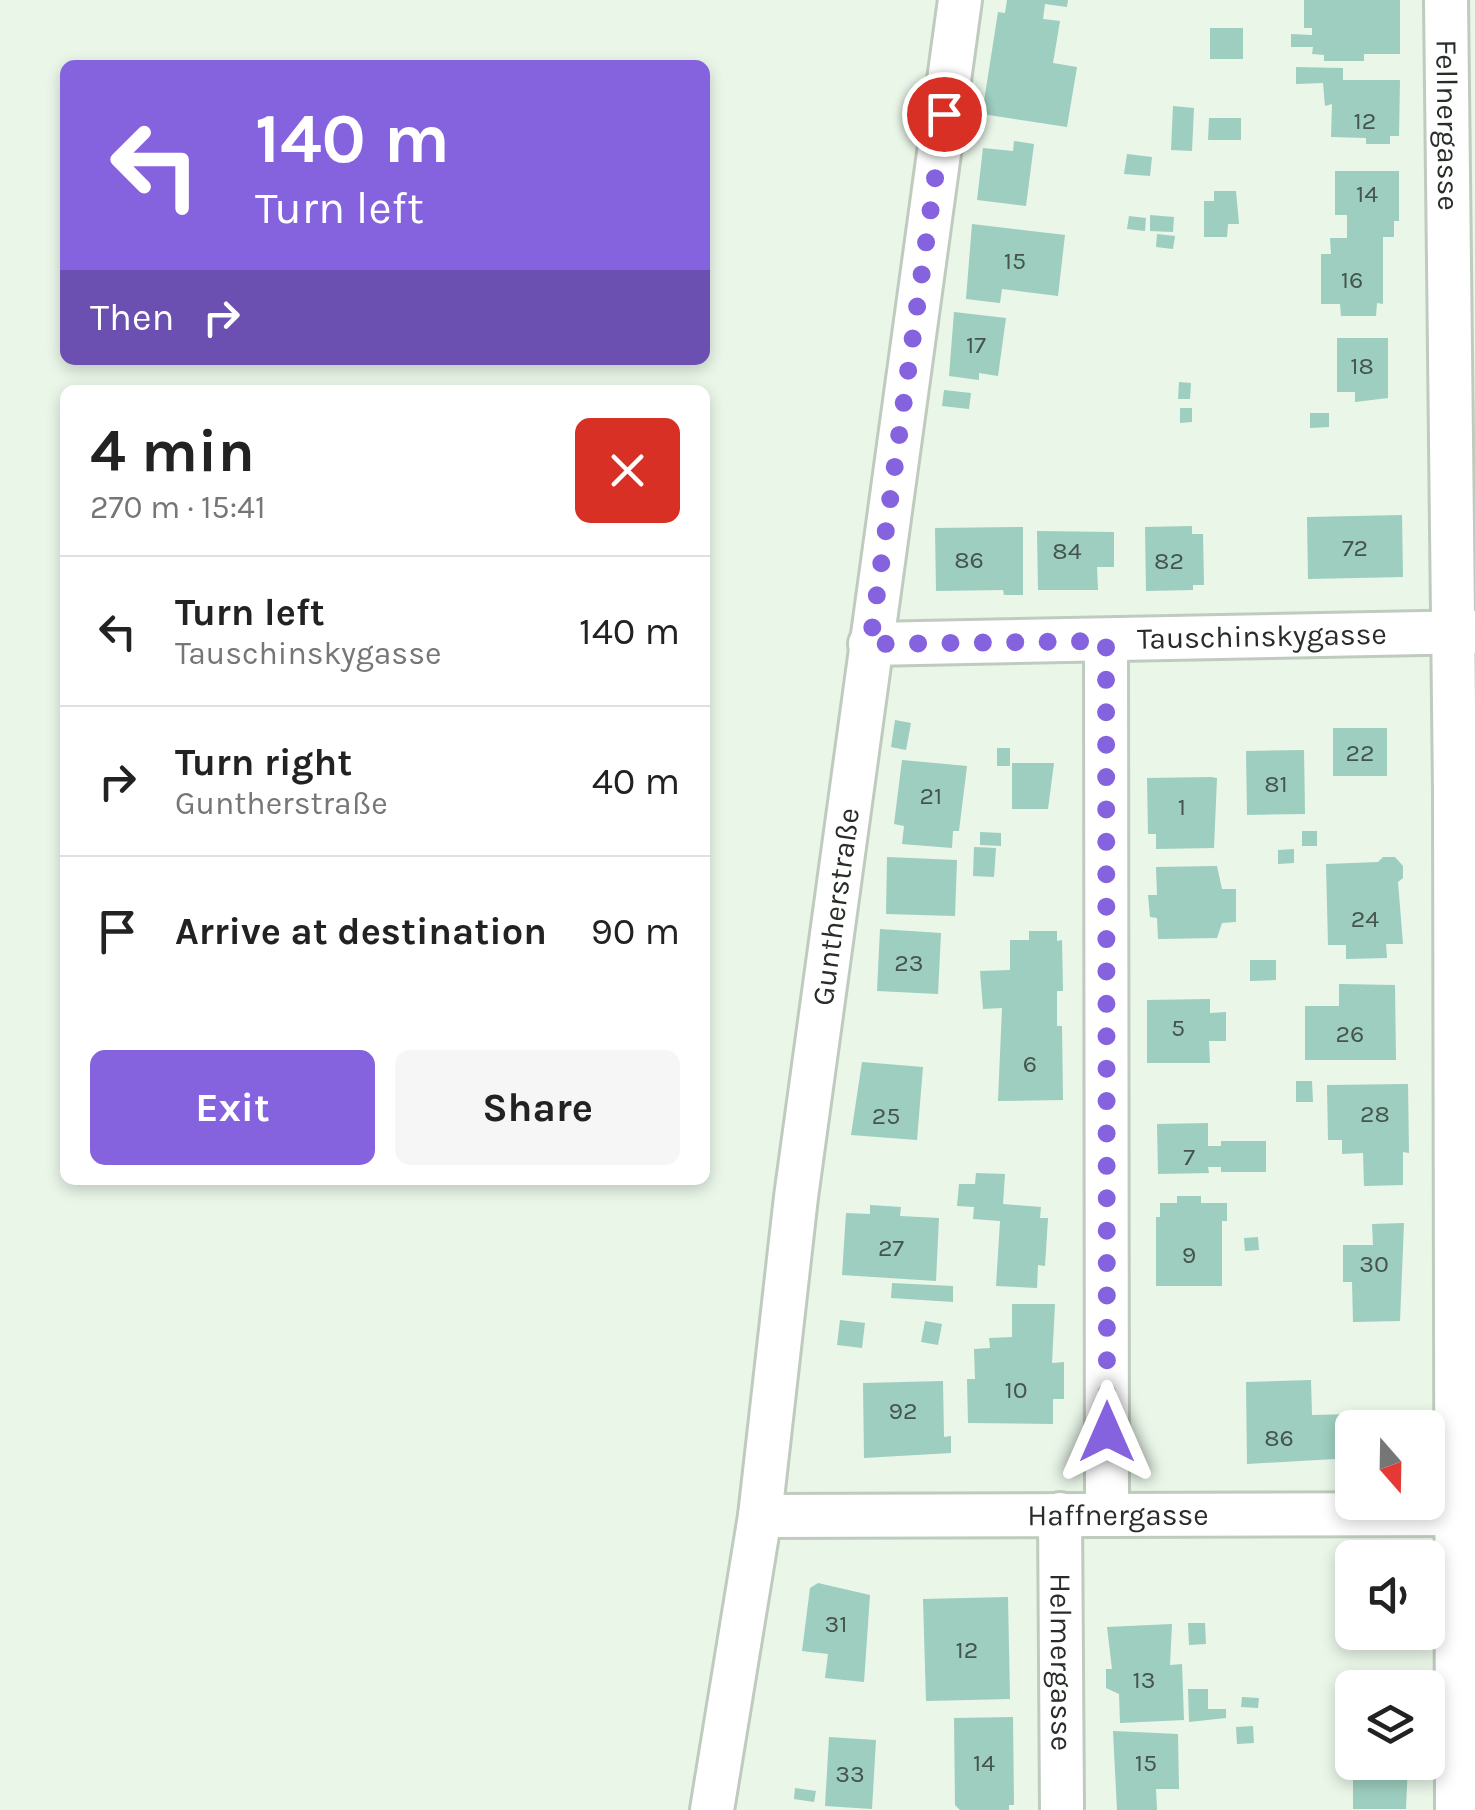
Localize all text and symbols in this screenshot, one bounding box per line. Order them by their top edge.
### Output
street label: Fellnergasse [1428,39,1466,211]
pin [902,72,987,157]
icon: arrive [917,87,972,142]
text: 140 m [255,98,450,180]
icon: left [90,100,220,230]
house number: 12 [1354,106,1376,135]
house number: 14 [1356,179,1378,208]
text: Turn left [255,182,424,234]
house number: 15 [1004,246,1026,275]
house number: 16 [1341,265,1363,294]
icon: right [194,290,249,345]
text: Then [90,295,174,340]
house number: 17 [966,330,986,359]
house number: 18 [1350,351,1374,380]
text: 4 min [90,416,255,486]
button: close [575,418,680,523]
text: 270 m · 15:41 [90,489,265,526]
house number: 72 [1342,533,1368,562]
house number: 84 [1052,536,1082,565]
house number: 86 [954,545,984,574]
house number: 82 [1154,546,1184,575]
text: Turn left [175,590,325,635]
icon: left [90,604,145,659]
text: 140 m [579,609,680,654]
street label: Tauschinskygasse [1137,616,1387,657]
text: Tauschinskygasse [175,635,441,672]
house number: 22 [1346,738,1374,767]
text: Turn right [175,740,352,785]
icon: right [90,754,145,809]
text: 40 m [592,759,680,804]
house number: 81 [1264,769,1288,798]
house number: 21 [920,781,942,810]
text: Guntherstraße [175,785,388,822]
house number: 1 [1178,792,1186,821]
street label: Guntherstraße [804,805,867,1008]
icon: arrive [90,904,145,959]
house number: 24 [1351,904,1379,933]
text: Arrive at destination [175,909,547,954]
text: 90 m [591,909,680,954]
house number: 23 [894,948,924,977]
house number: 5 [1171,1013,1185,1042]
house number: 26 [1336,1019,1364,1048]
house number: 6 [1023,1049,1037,1078]
button: Exit [90,1050,375,1165]
button: Share [395,1050,680,1165]
house number: 28 [1360,1099,1390,1128]
house number: 25 [872,1101,900,1130]
house number: 7 [1183,1142,1195,1171]
house number: 27 [878,1233,904,1262]
house number: 9 [1182,1240,1196,1269]
house number: 30 [1359,1249,1389,1278]
house number: 10 [1004,1375,1028,1404]
position arrow [1055,1380,1159,1484]
house number: 92 [889,1396,918,1425]
north arrow [1335,1410,1445,1520]
map controls [1335,1410,1445,1780]
house number: 86 [1264,1423,1294,1452]
street label: Haffnergasse [1027,1497,1209,1533]
button: sound [1335,1540,1445,1650]
street label: Helmergasse [1042,1573,1080,1751]
house number: 31 [824,1609,848,1638]
house number: 12 [956,1635,978,1664]
house number: 13 [1132,1665,1156,1694]
button: layers [1335,1670,1445,1780]
house number: 14 [973,1748,995,1777]
house number: 15 [1135,1748,1157,1777]
house number: 33 [835,1759,865,1788]

